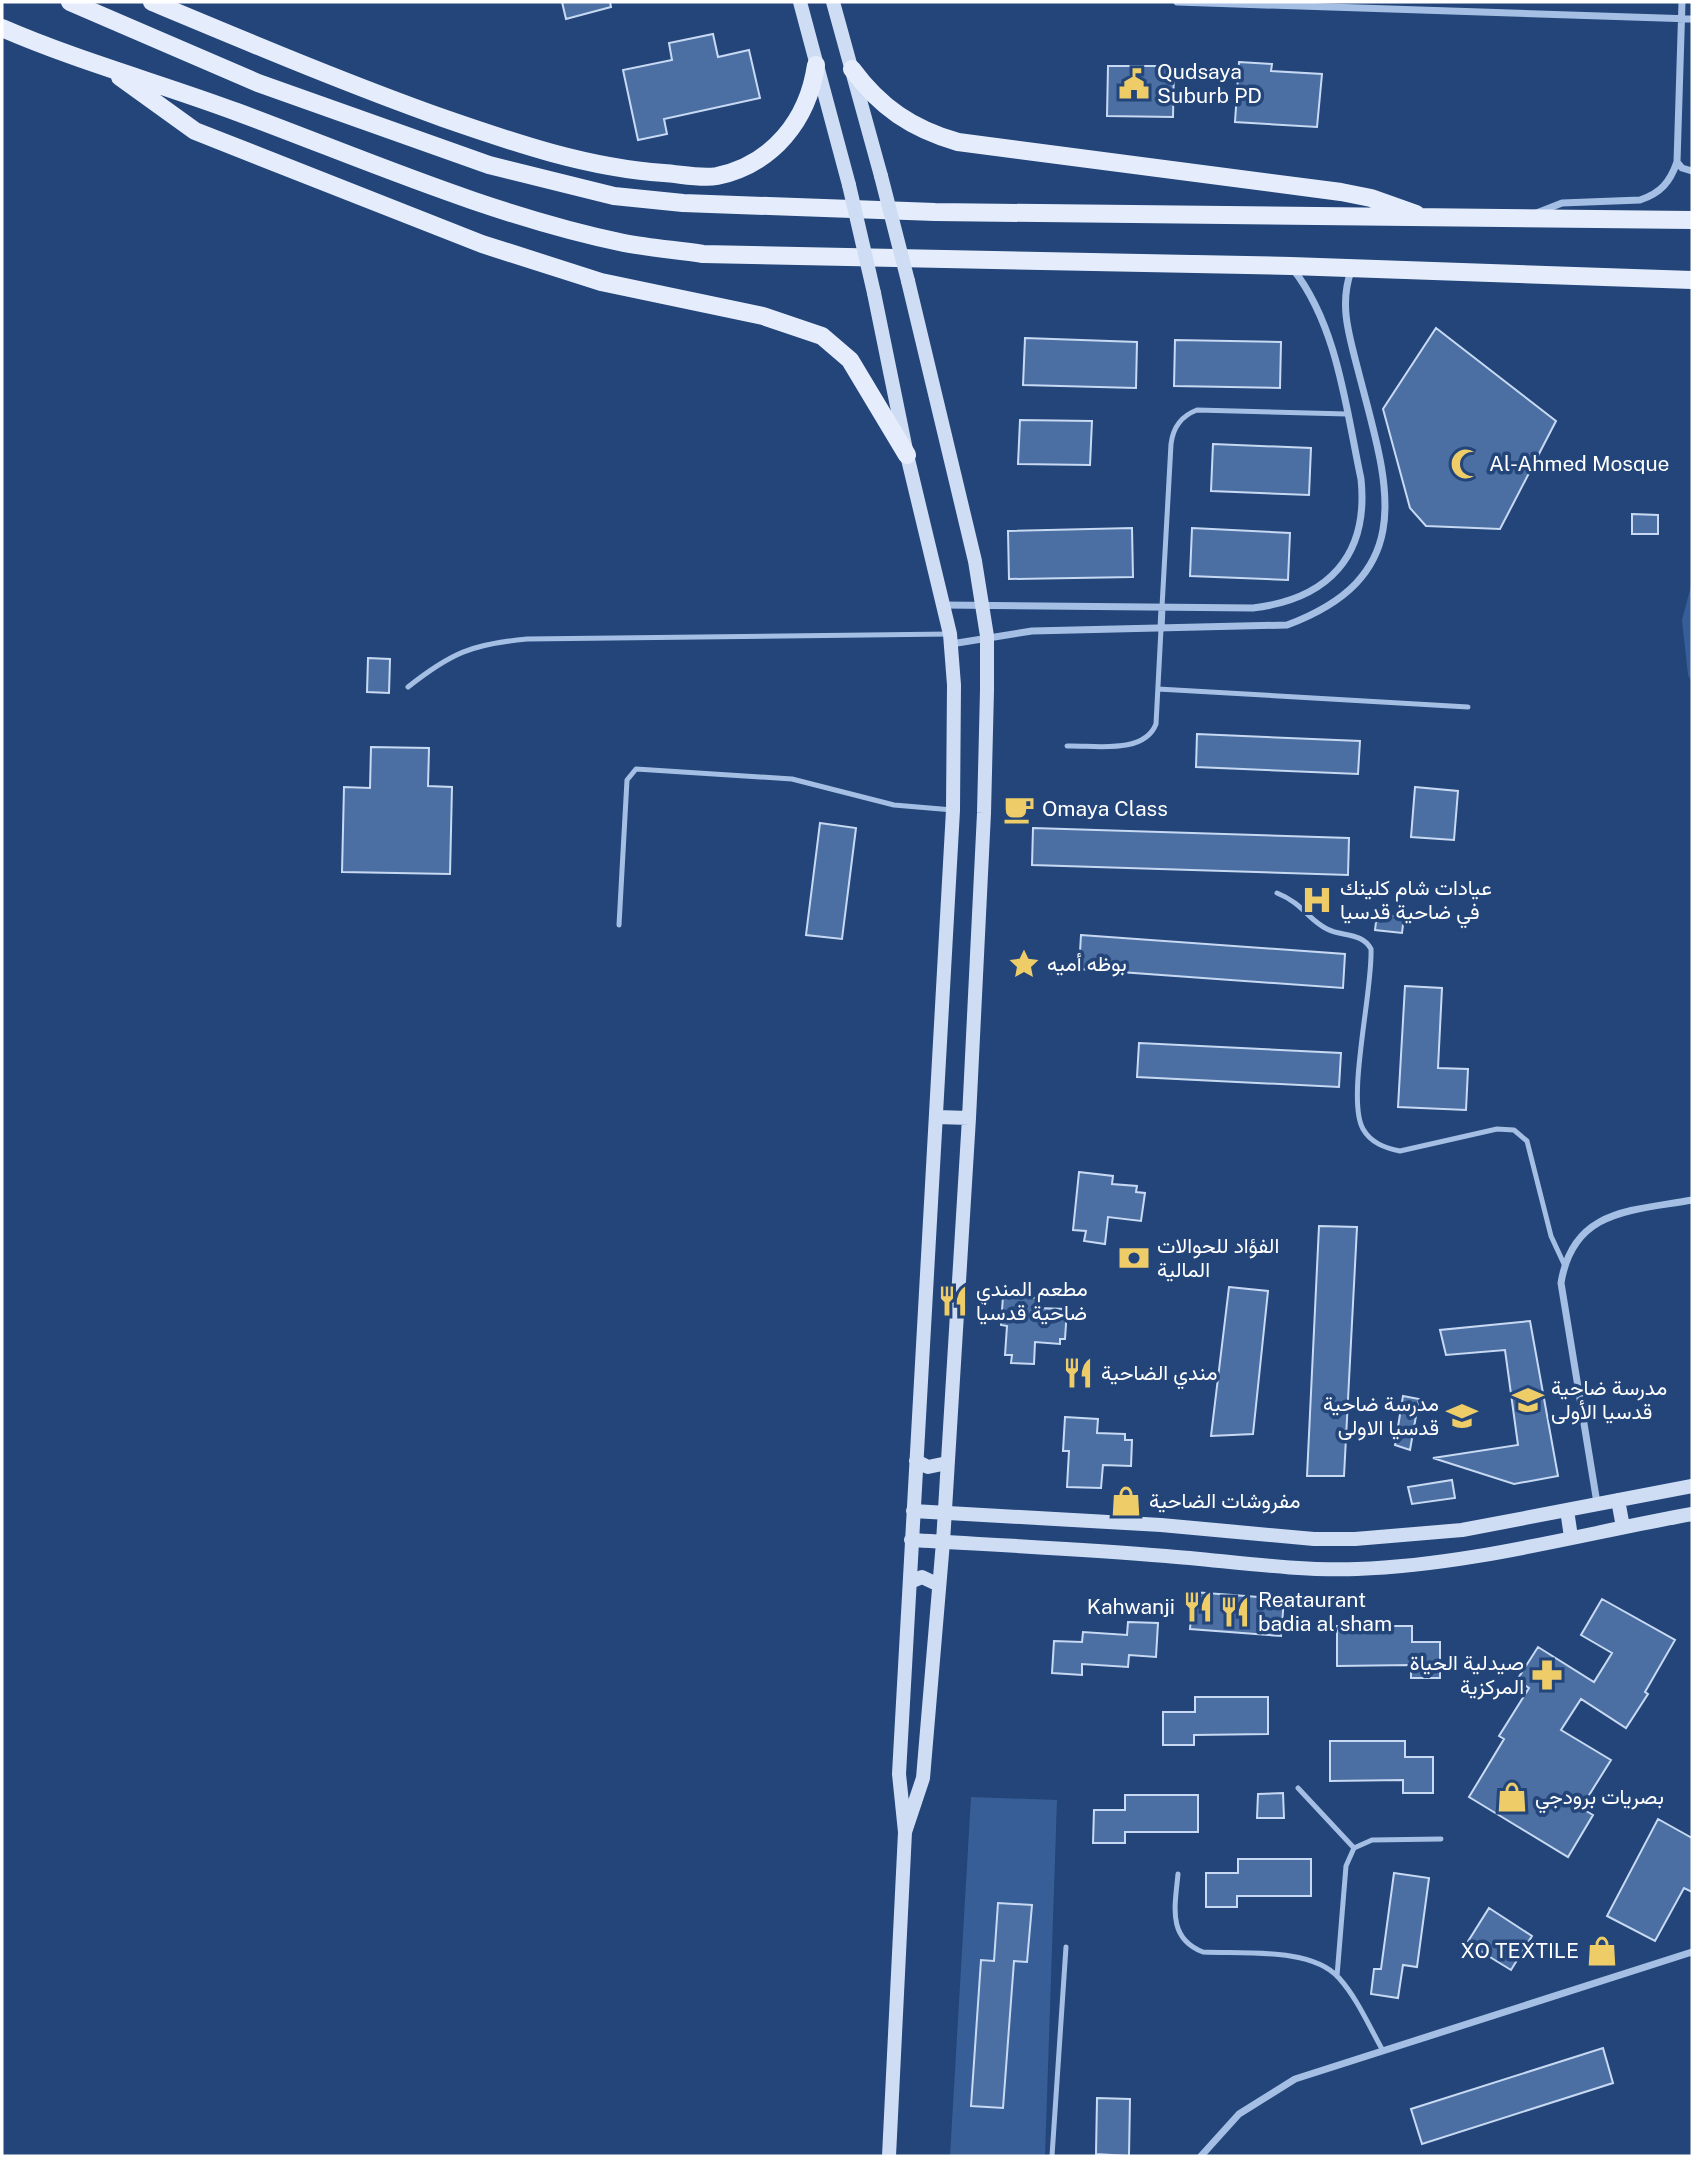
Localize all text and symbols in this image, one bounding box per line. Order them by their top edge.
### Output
place label: Qudsaya Suburb PD [1157,59,1262,108]
public building icon: Qudsaya Suburb PD [1117,67,1151,101]
mosque icon: Al-Ahmed Mosque [1449,447,1483,481]
place label: Al-Ahmed Mosque [1489,451,1669,476]
cafe icon: Omaya Class [1002,792,1036,826]
place label: Omaya Class [1042,796,1168,821]
place label: عيادات شام كلينك في ضاحية قدسيا [1340,875,1492,929]
hospital icon: عيادات شام كلينك في ضاحية قدسيا [1300,883,1334,917]
place icon: بوظه أميه [1007,947,1041,981]
place label: بوظه أميه [1047,951,1127,977]
place label: الفؤاد للحوالات المالية [1157,1233,1279,1282]
bank icon: الفؤاد للحوالات المالية [1117,1241,1151,1275]
place label: مطعم المندي ضاحية قدسيا [976,1276,1088,1325]
restaurant icon: مطعم المندي ضاحية قدسيا [936,1284,970,1318]
restaurant icon: مندي الضاحية [1061,1356,1095,1390]
place label: مندي الضاحية [1101,1360,1217,1390]
place label: مدرسة ضاحية قدسيا الأولى [1551,1375,1667,1425]
school or university icon: مدرسة ضاحية قدسيا الأولى [1511,1383,1545,1417]
place label: مدرسة ضاحية قدسيا الاولى [1323,1391,1439,1441]
school or university icon: مدرسة ضاحية قدسيا الاولى [1445,1399,1479,1433]
shop icon: مفروشات الضاحية [1109,1484,1143,1518]
place label: مفروشات الضاحية [1149,1488,1300,1514]
place label: Reataurant badia al sham [1258,1587,1392,1636]
restaurant icon: Kahwanji [1181,1590,1215,1624]
place label: Kahwanji [1087,1594,1175,1619]
restaurant icon: Reataurant badia al sham [1218,1595,1252,1629]
place label: صيدلية الحياة المركزية [1410,1650,1524,1700]
pharmacy icon: صيدلية الحياة المركزية [1530,1658,1564,1692]
shop icon: بصريات برودجي [1495,1780,1529,1814]
place label: بصريات برودجي [1535,1784,1664,1814]
shop icon: XO TEXTILE [1585,1934,1619,1968]
place label: XO TEXTILE [1460,1938,1579,1963]

